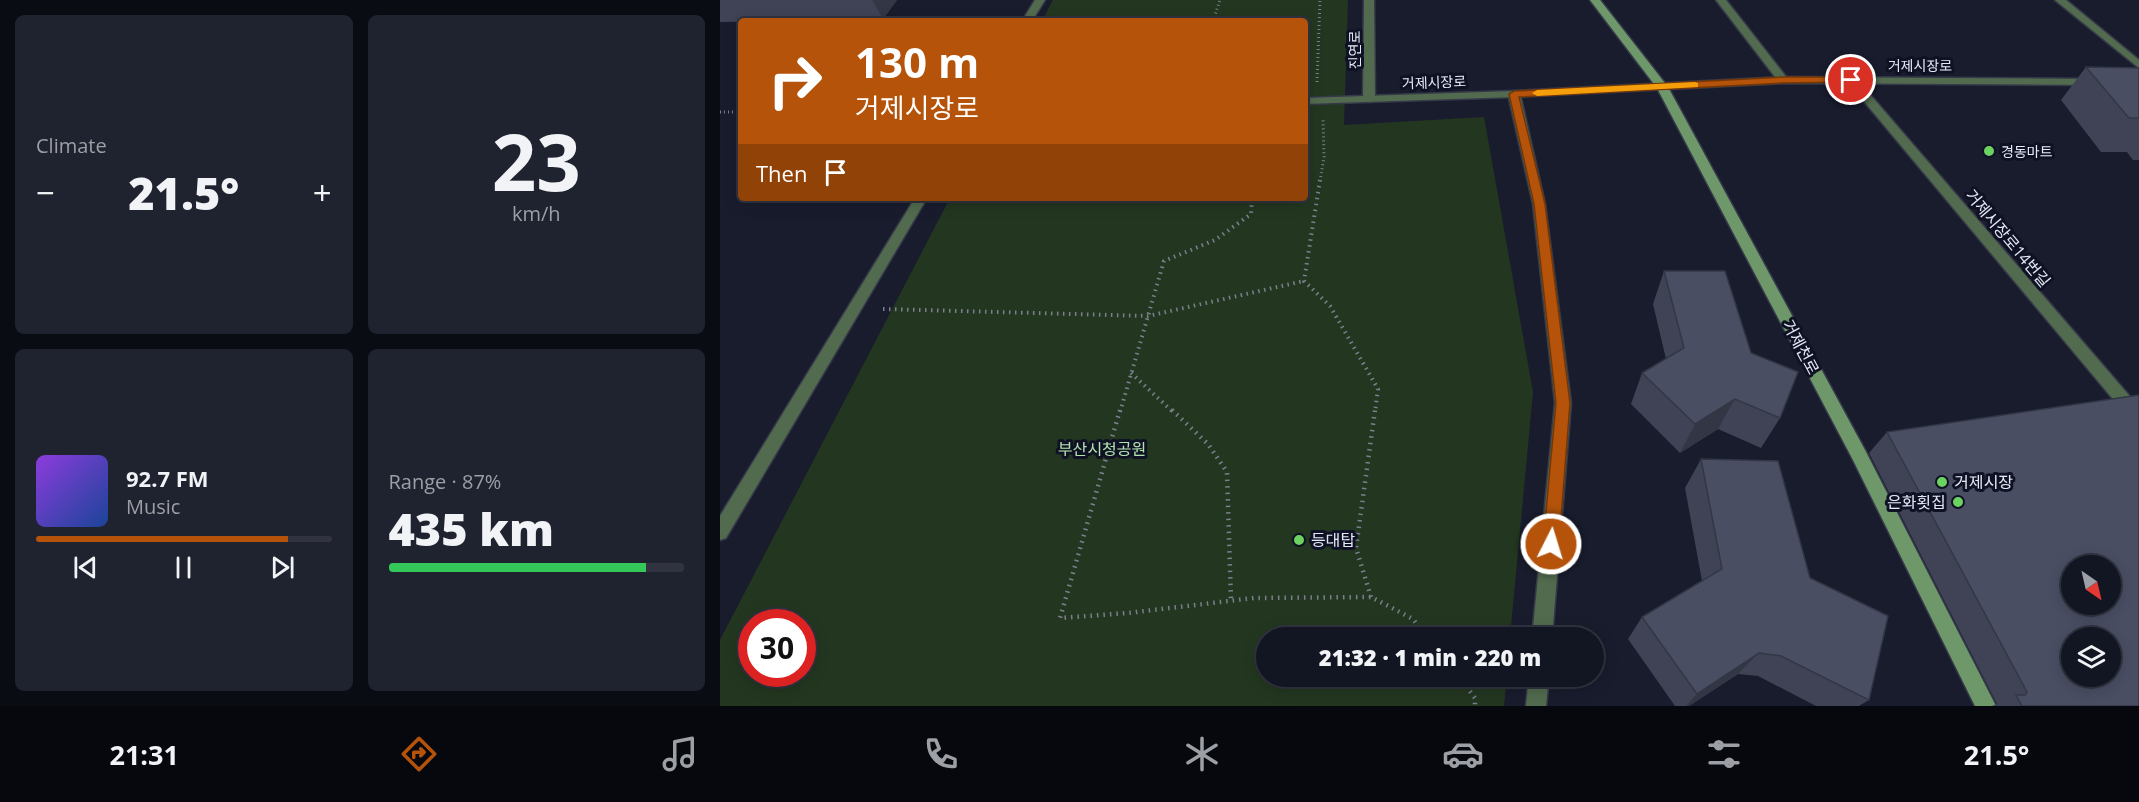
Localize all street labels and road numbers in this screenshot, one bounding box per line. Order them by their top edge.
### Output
street label: 진연로 [1345,31,1364,69]
street label: 거제시장로 [1888,56,1952,75]
street label: 거제시장로 [1401,71,1467,93]
street label: 거제시장로14번길 [1961,184,2055,292]
street label: 거제천로 [1777,316,1825,378]

